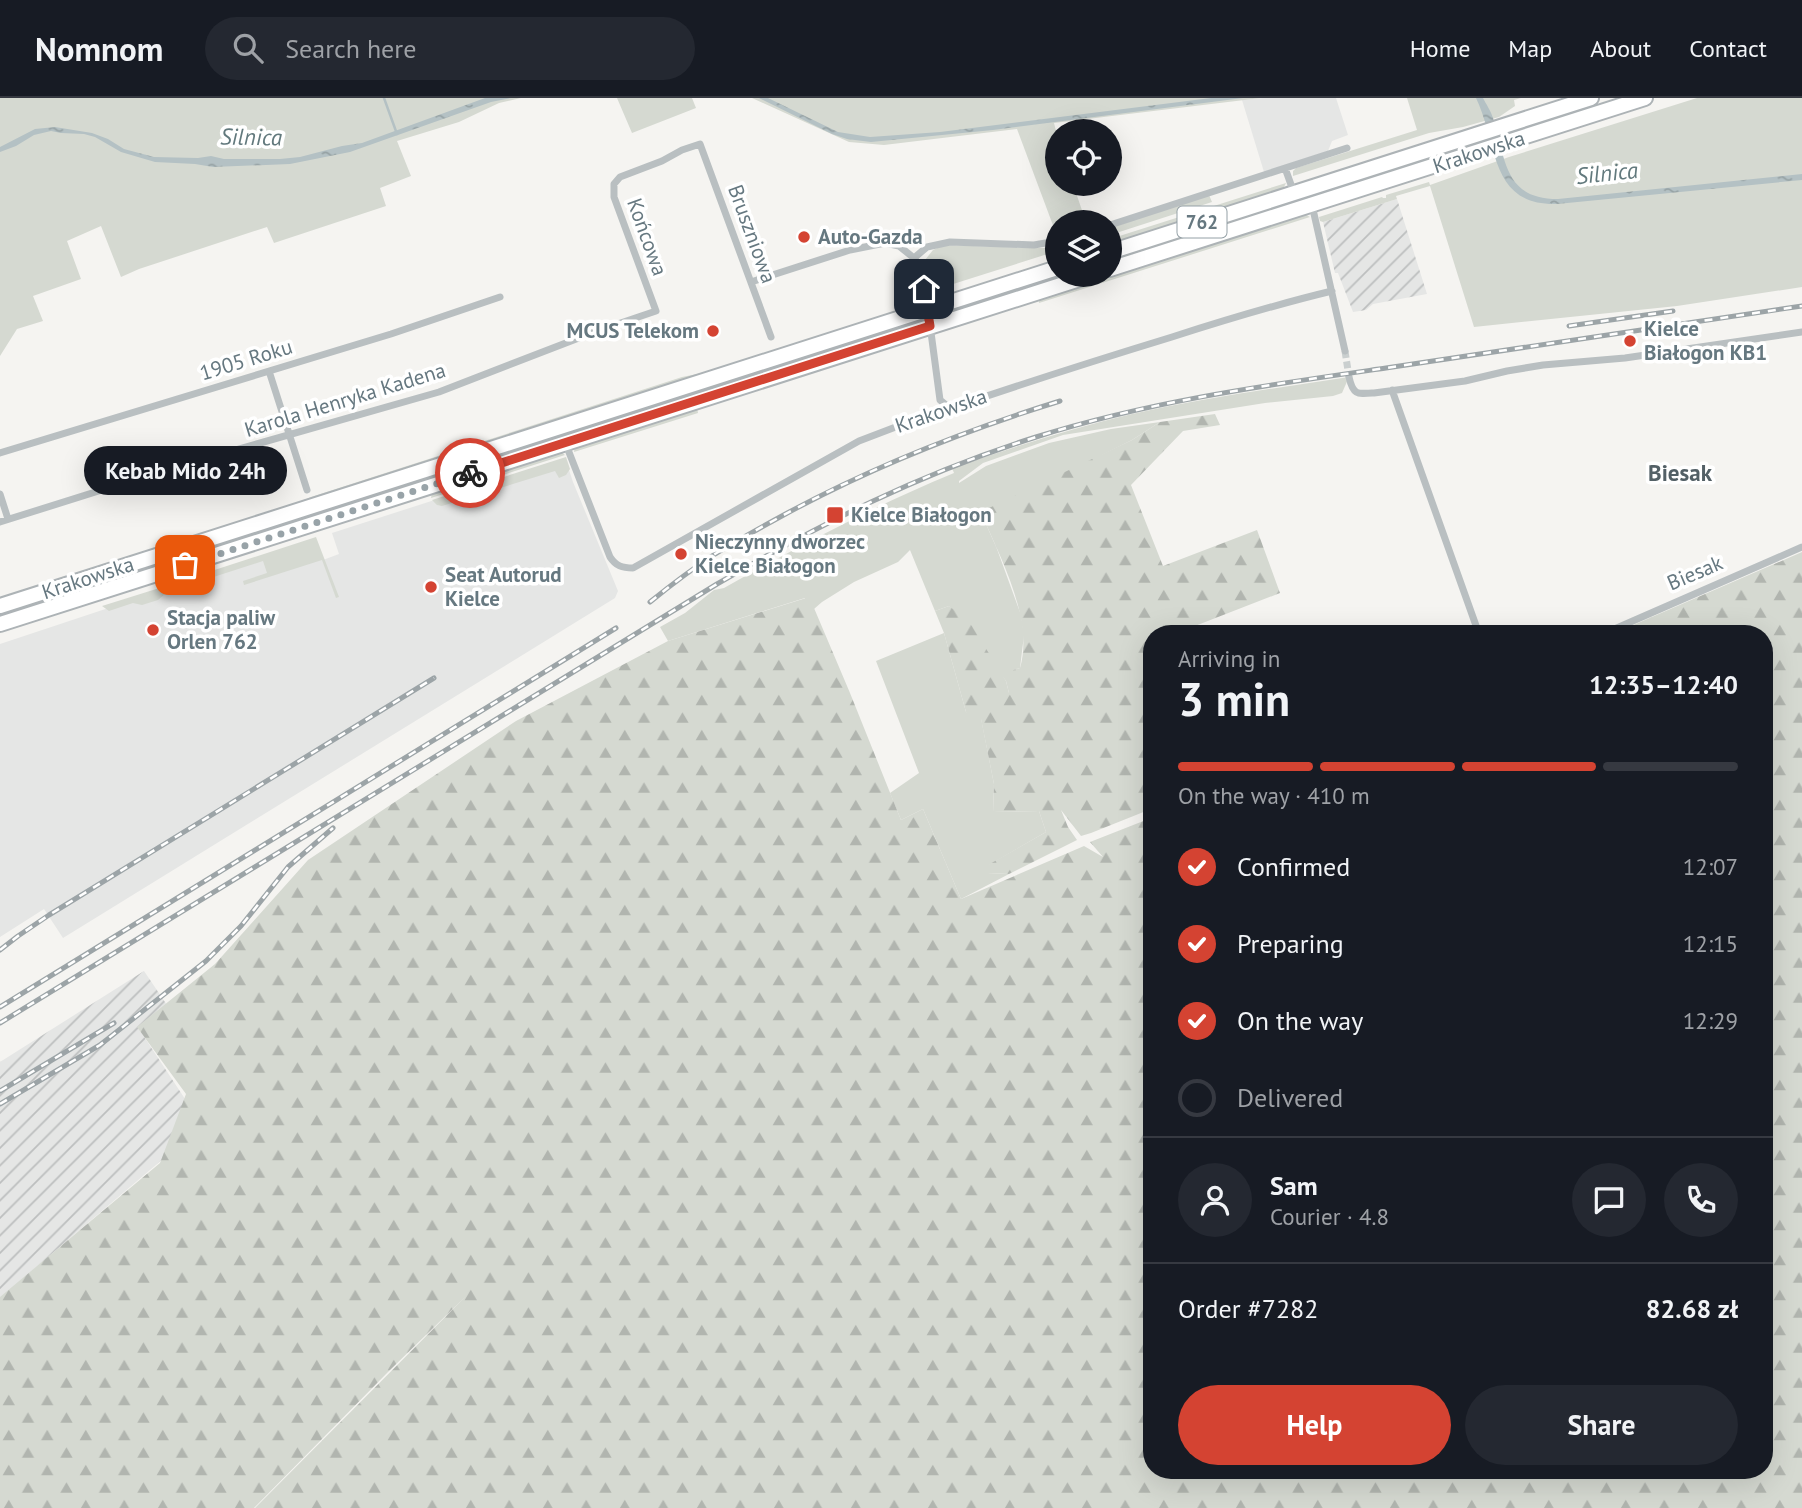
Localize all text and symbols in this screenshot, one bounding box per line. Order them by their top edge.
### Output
search box [205,17,695,80]
text: Nomnom [35,27,163,70]
icon: search [229,29,267,67]
text: Search here [285,32,416,65]
text: Home [1410,33,1470,64]
text: Map [1508,33,1552,64]
text: About [1590,33,1651,64]
text: Contact [1689,33,1767,64]
map controls [1045,119,1122,287]
button: locate [1045,119,1122,196]
water label: Silnica [220,121,282,152]
street label: Krakowska [1429,124,1528,179]
water label: Silnica [1575,155,1639,190]
street label: Bruszniowa [722,181,783,287]
street label: Końcowa [621,194,674,279]
road number: 762 [1178,206,1226,238]
button: layers [1045,210,1122,287]
place label: Auto-Gazda [818,223,923,250]
marker: Auto-Gazda [796,229,812,245]
pin [894,259,954,319]
icon: home [905,270,943,308]
place label: Kielce Białogon KB1 [1644,315,1767,366]
place label: MCUS Telekom [567,317,699,344]
marker: MCUS Telekom [705,323,721,339]
street label: 1905 Roku [196,333,295,386]
marker: Kielce Białogon KB1 [1622,333,1638,349]
street label: Karola Henryka Kadena [241,356,449,443]
street label: Krakowska [891,382,990,439]
courier [435,438,505,508]
callout: Kebab Mido 24h [83,446,286,495]
icon: bike [451,454,489,492]
text: Kebab Mido 24h [105,456,266,485]
district label: Biesak [1648,458,1713,487]
place label: Kielce Białogon [851,501,992,528]
marker: Kielce Białogon [825,505,845,525]
place label: Nieczynny dworzec Kielce Białogon [695,528,865,579]
pin [155,535,215,595]
icon: bag [166,546,204,584]
marker: Nieczynny dworzec Kielce Białogon [673,546,689,562]
street label: Biesak [1663,549,1727,596]
street label: Krakowska [38,550,137,605]
place label: Seat Autorud Kielce [445,561,562,612]
marker: Seat Autorud Kielce [423,579,439,595]
place label: Stacja paliw Orlen 762 [167,604,276,655]
marker: Stacja paliw Orlen 762 [145,622,161,638]
text: Arriving in [1178,644,1280,673]
text: 12:35–12:40 [1589,668,1738,701]
text: 3 min [1178,669,1290,729]
text: On the way · 410 m [1178,781,1370,810]
icon: check [1178,848,1216,886]
text: Confirmed [1237,850,1350,883]
text: 12:07 [1683,852,1738,881]
icon: check [1178,925,1216,963]
text: Preparing [1237,927,1344,960]
text: 12:15 [1683,929,1738,958]
icon: check [1178,1002,1216,1040]
text: On the way [1237,1004,1363,1037]
text: 12:29 [1683,1006,1738,1035]
text: Delivered [1237,1081,1343,1114]
button: person [1178,1163,1252,1237]
button: chat [1572,1163,1646,1237]
button: phone [1664,1163,1738,1237]
text: Sam [1270,1169,1318,1202]
text: Courier · 4.8 [1270,1202,1389,1231]
text: Order #7282 [1178,1292,1318,1325]
text: 82.68 zł [1646,1292,1738,1325]
button: Help [1178,1385,1451,1465]
button: Share [1465,1385,1738,1465]

